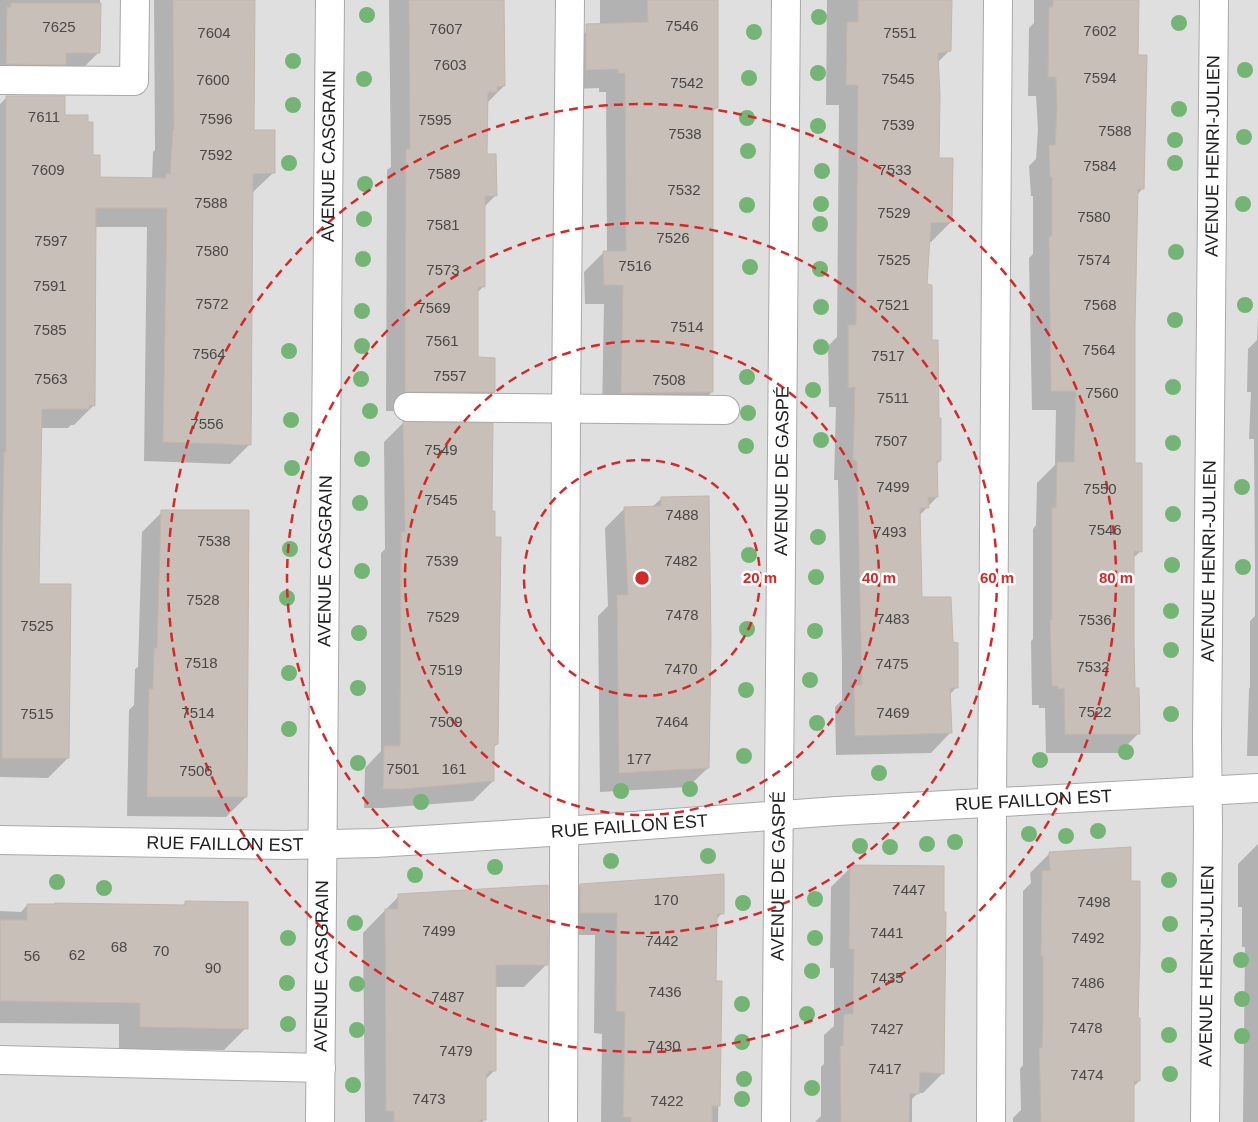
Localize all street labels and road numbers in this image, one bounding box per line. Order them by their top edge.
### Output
street label: AVENUE HENRI-JULIEN [1202,55,1223,257]
street label: AVENUE CASGRAIN [318,70,339,242]
street label: AVENUE DE GASPÉ [771,386,793,556]
street label: AVENUE HENRI-JULIEN [1198,460,1220,662]
street label: AVENUE CASGRAIN [314,475,336,647]
street label: RUE FAILLON EST [955,786,1113,815]
street label: AVENUE DE GASPÉ [767,791,789,961]
street label: RUE FAILLON EST [550,811,708,842]
street label: RUE FAILLON EST [146,833,304,855]
street label: AVENUE HENRI-JULIEN [1196,865,1218,1067]
street label: AVENUE CASGRAIN [311,880,332,1052]

